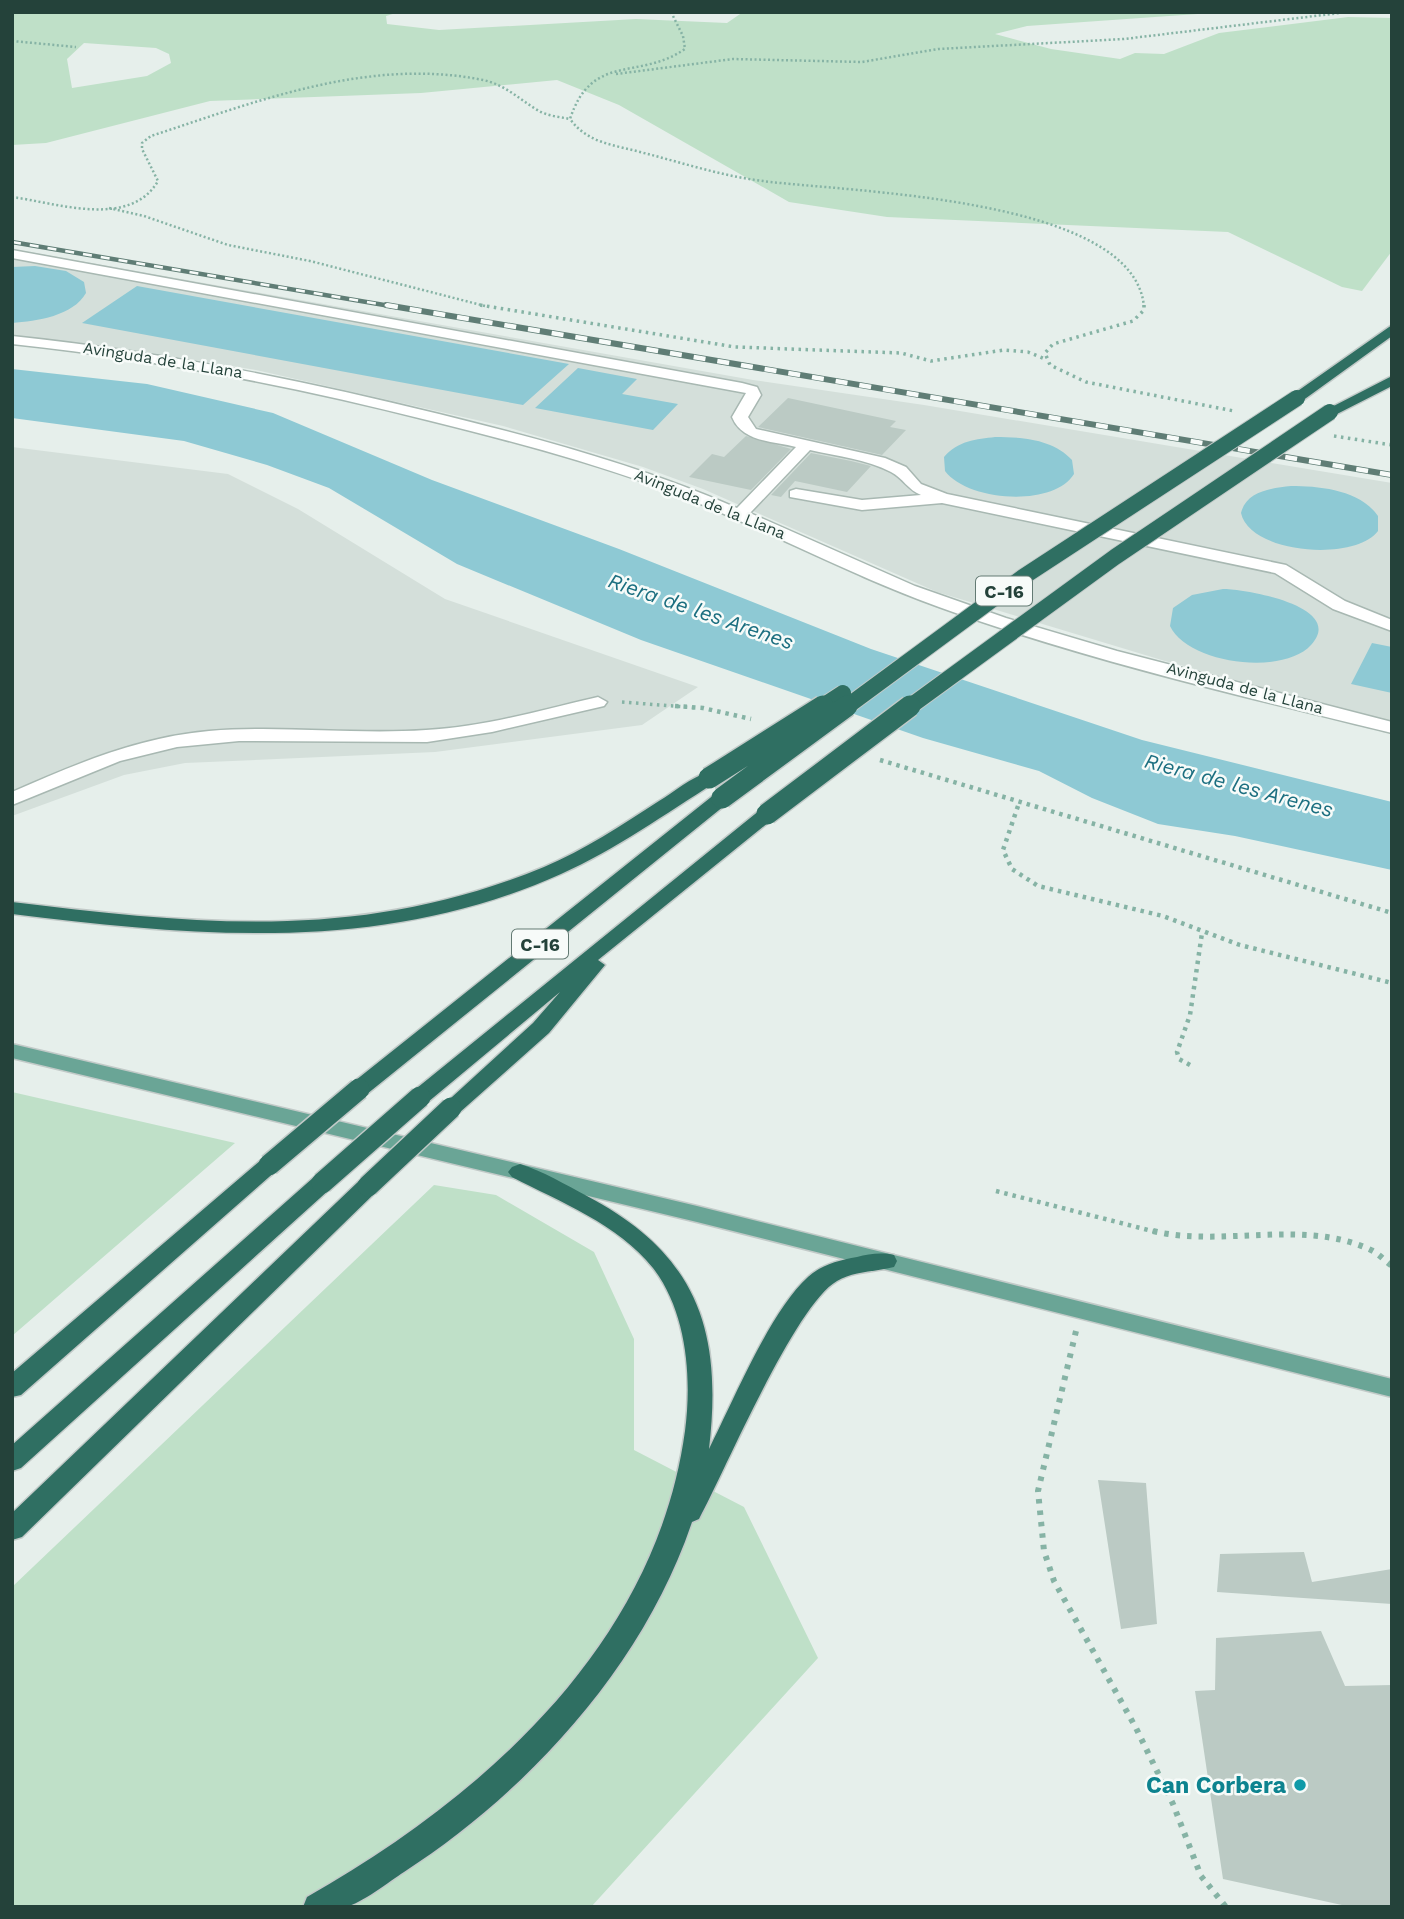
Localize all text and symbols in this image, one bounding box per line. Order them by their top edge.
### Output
street label: Avinguda de la Llana [82,338,244,382]
street label: Avinguda de la Llana [632,465,788,543]
water label: Riera de les Arenes [605,568,797,655]
road number: C-16 [976,576,1032,606]
street label: Avinguda de la Llana [1165,658,1325,718]
water label: Riera de les Arenes [1142,748,1336,822]
road number: C-16 [512,930,568,959]
place label: Can Corbera [1146,1772,1287,1799]
marker: Can Corbera [1292,1777,1308,1793]

